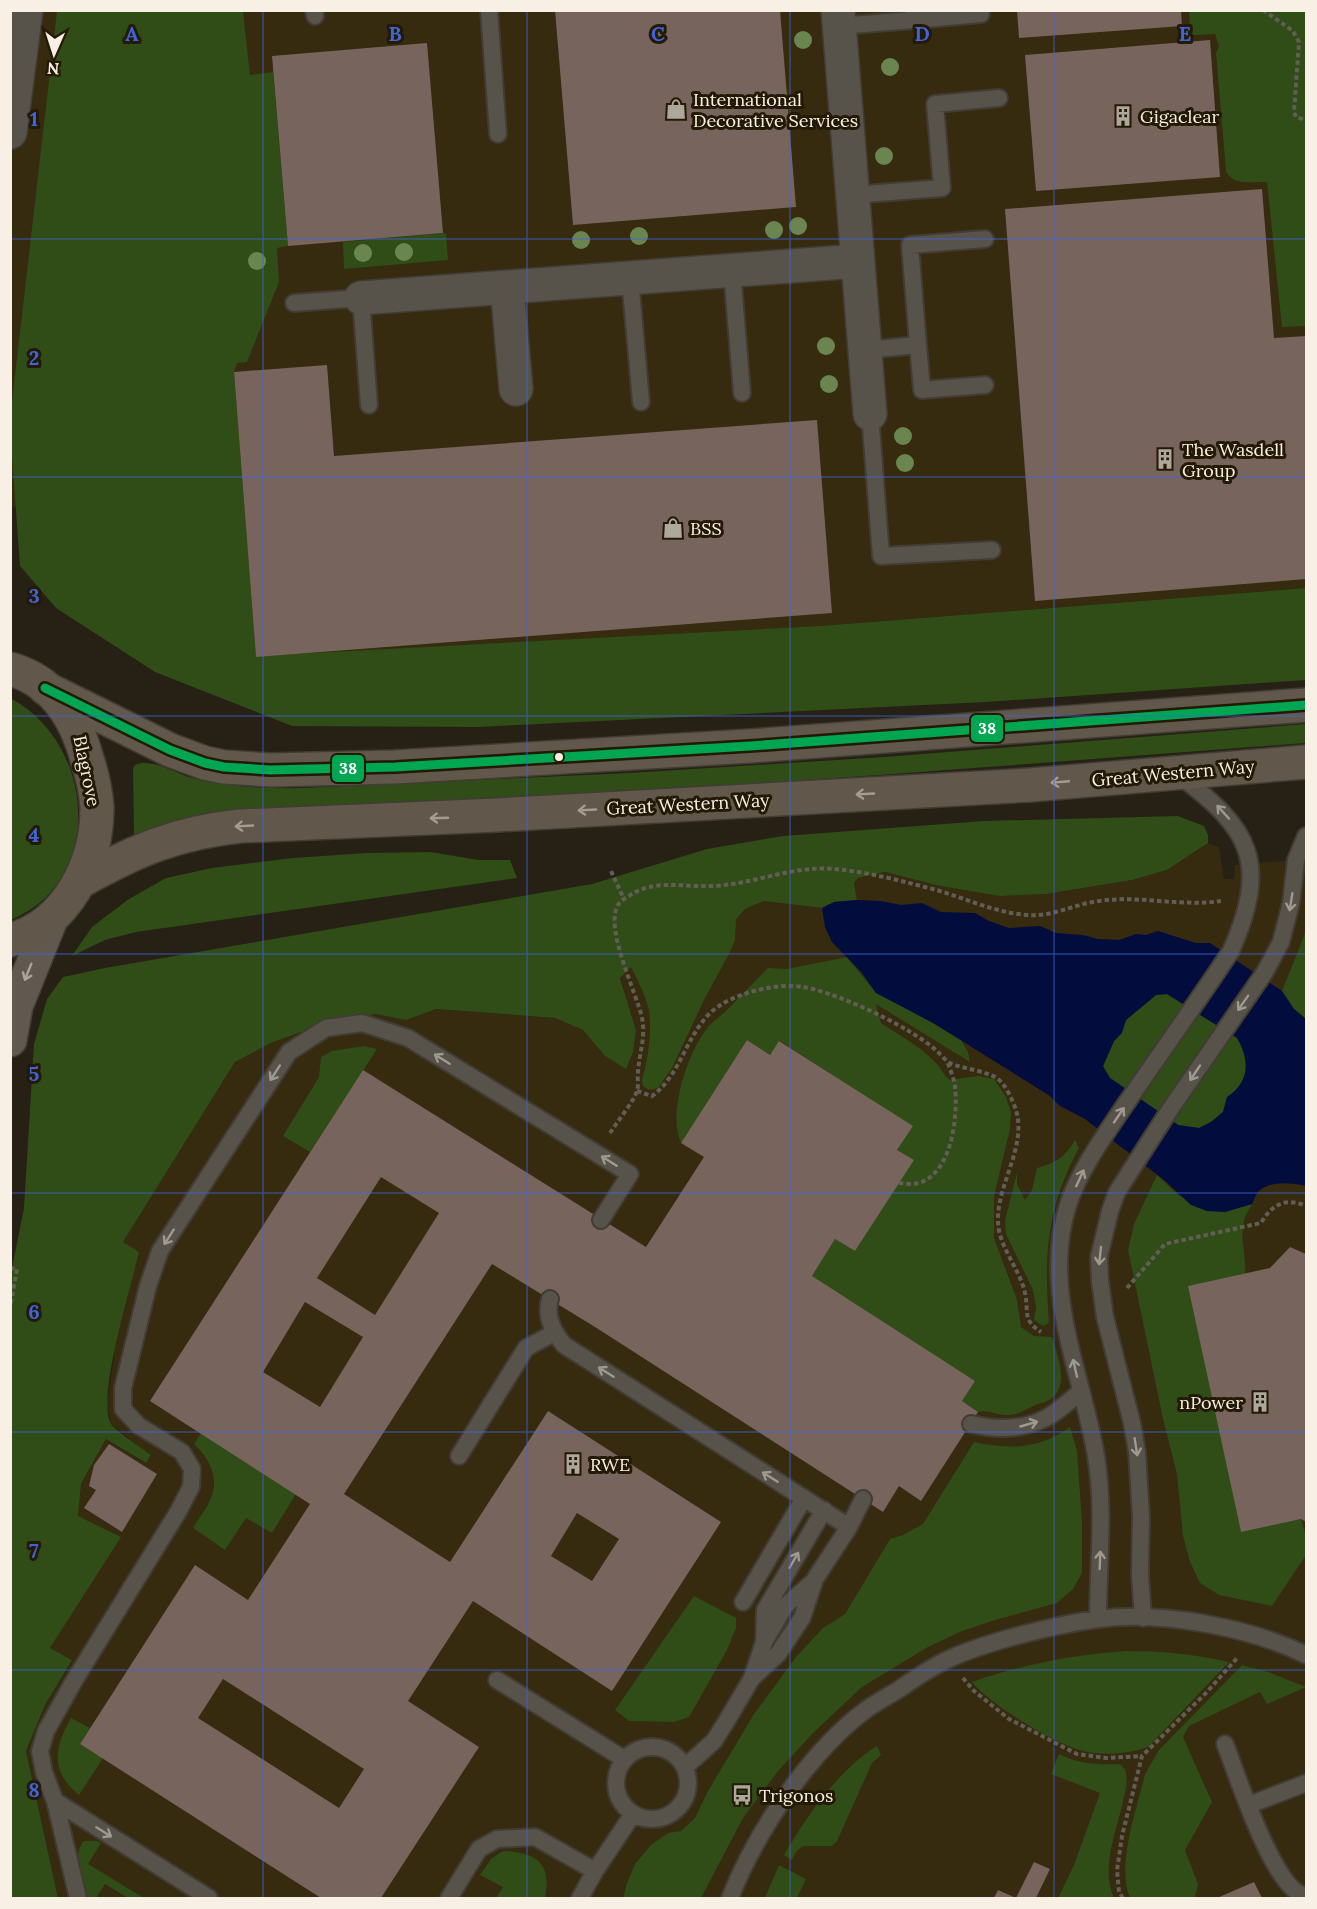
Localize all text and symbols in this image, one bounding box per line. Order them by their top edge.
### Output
text: A [125,21,139,46]
text: B [388,21,402,46]
text: C [651,21,665,46]
text: D [914,21,930,46]
text: E [1179,21,1191,46]
north arrow [24,24,84,84]
text: N [47,59,60,79]
place label: International Decorative Services [693,88,858,132]
shop icon: International Decorative Services [664,97,688,121]
building icon: Gigaclear [1111,104,1135,128]
place label: Gigaclear [1140,105,1219,128]
text: 1 [30,106,38,131]
text: 2 [29,345,39,370]
place label: The Wasdell Group [1182,438,1284,482]
building icon: The Wasdell Group [1153,447,1177,471]
shop icon: BSS [661,516,685,540]
place label: BSS [690,517,722,540]
text: 3 [28,583,40,608]
line badge: 38 [970,714,1004,743]
text: 38 [978,718,996,738]
street label: Blagrove [68,733,106,809]
unlabelled marker [553,751,565,763]
line badge: 38 [331,754,365,783]
street label: Great Western Way [1091,754,1256,792]
text: 38 [339,758,357,778]
one-way arrow [1050,777,1070,788]
street label: Great Western Way [606,788,771,820]
one-way arrow [856,789,876,800]
one-way arrow [577,805,597,816]
one-way arrow [1216,805,1230,820]
one-way arrow [429,812,449,823]
one-way arrow [235,820,255,831]
text: 4 [29,822,40,847]
one-way arrow [1285,891,1296,911]
one-way arrow [22,963,33,981]
one-way arrow [1237,995,1249,1011]
one-way arrow [434,1052,451,1065]
text: 5 [29,1061,40,1086]
one-way arrow [269,1064,281,1081]
one-way arrow [1189,1064,1201,1080]
one-way arrow [1113,1107,1125,1123]
one-way arrow [601,1155,618,1167]
one-way arrow [1075,1170,1087,1188]
one-way arrow [163,1228,175,1245]
one-way arrow [1095,1246,1106,1265]
text: 6 [28,1299,40,1324]
one-way arrow [1068,1359,1080,1378]
one-way arrow [598,1366,615,1378]
building icon: nPower [1248,1390,1272,1414]
place label: nPower [1179,1391,1243,1414]
one-way arrow [1019,1418,1038,1429]
one-way arrow [1131,1436,1142,1456]
building icon: RWE [561,1452,585,1476]
place label: RWE [590,1453,630,1476]
one-way arrow [762,1470,779,1482]
text: 7 [29,1538,39,1563]
one-way arrow [1094,1551,1105,1571]
one-way arrow [789,1552,801,1569]
text: 8 [28,1777,40,1802]
bus stop icon: Trigonos [730,1783,754,1807]
place label: Trigonos [759,1784,833,1807]
one-way arrow [95,1827,112,1839]

